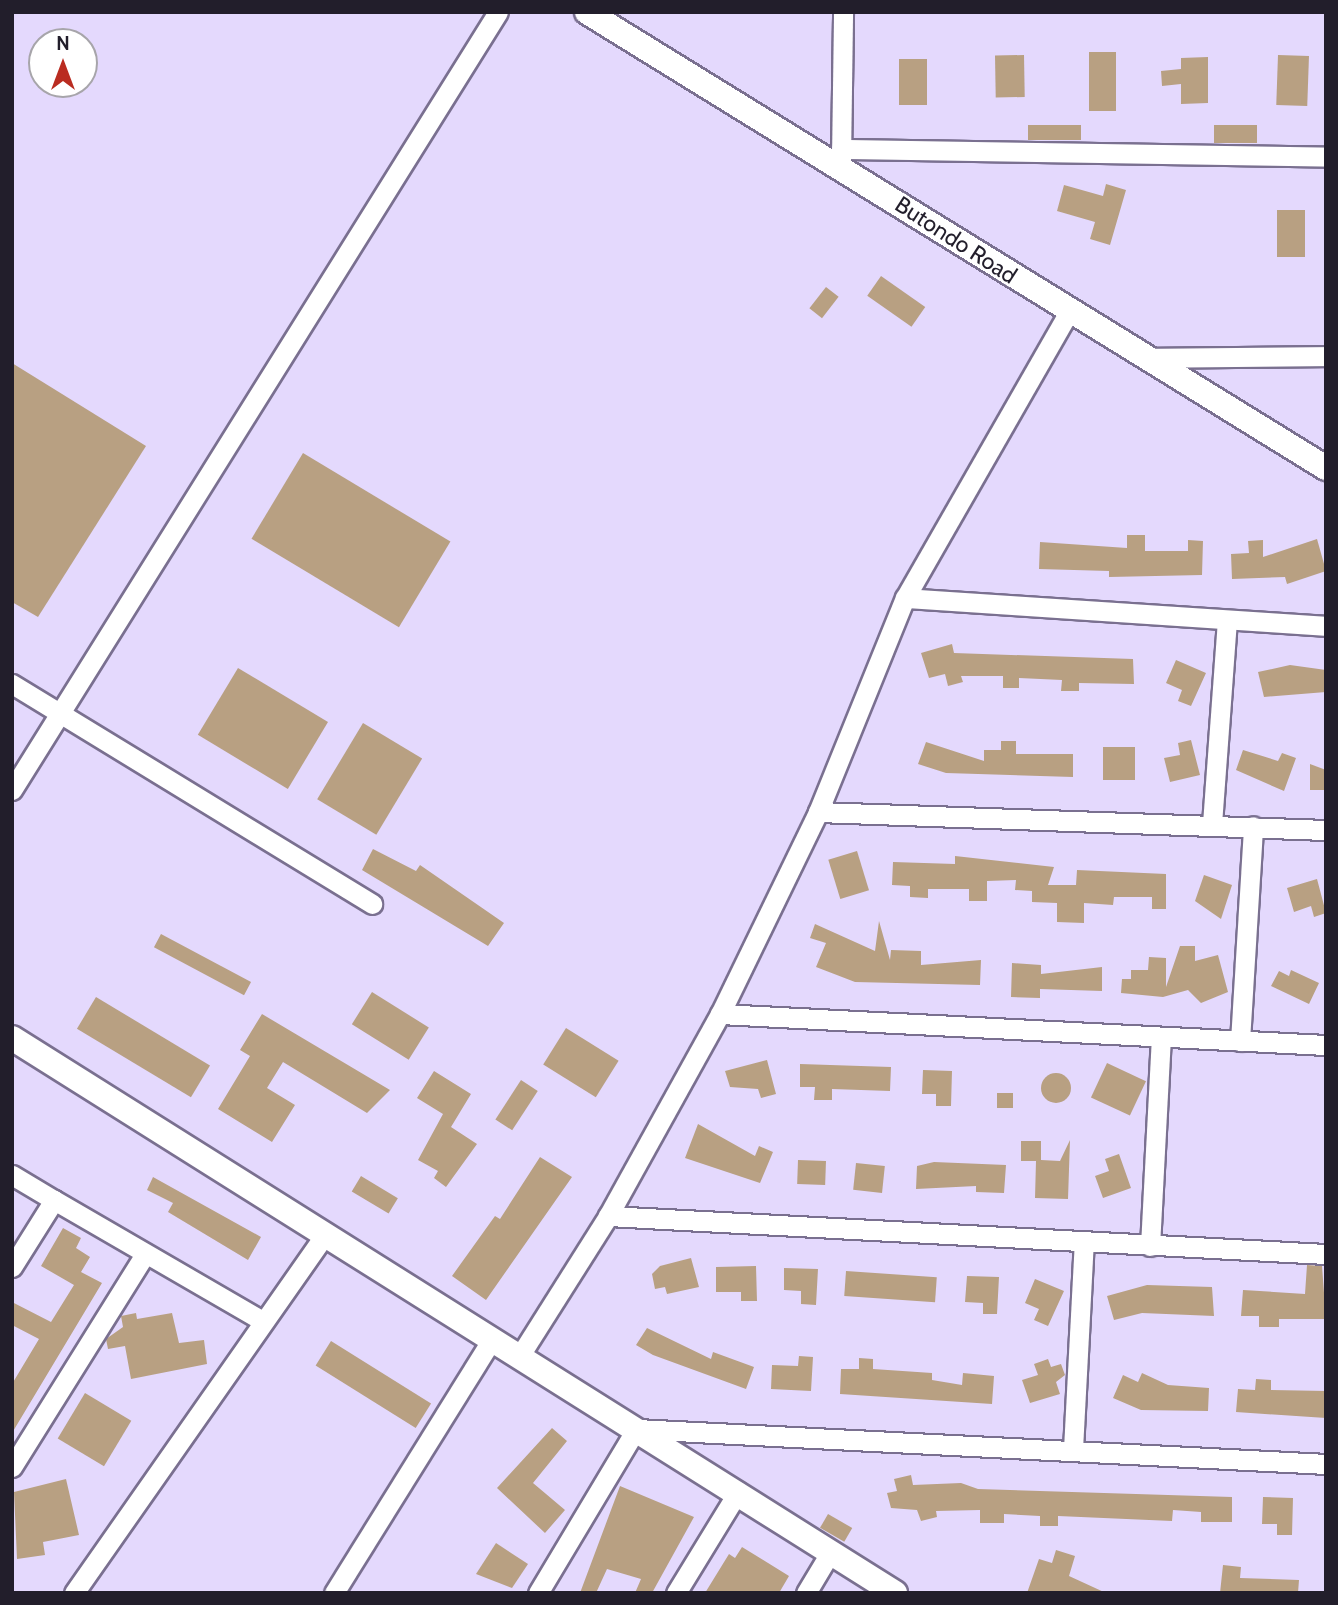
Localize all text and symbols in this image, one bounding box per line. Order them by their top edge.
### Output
north arrow [28,28,98,98]
text: N [56,32,70,55]
street label: Butondo Road [890,190,1022,290]

